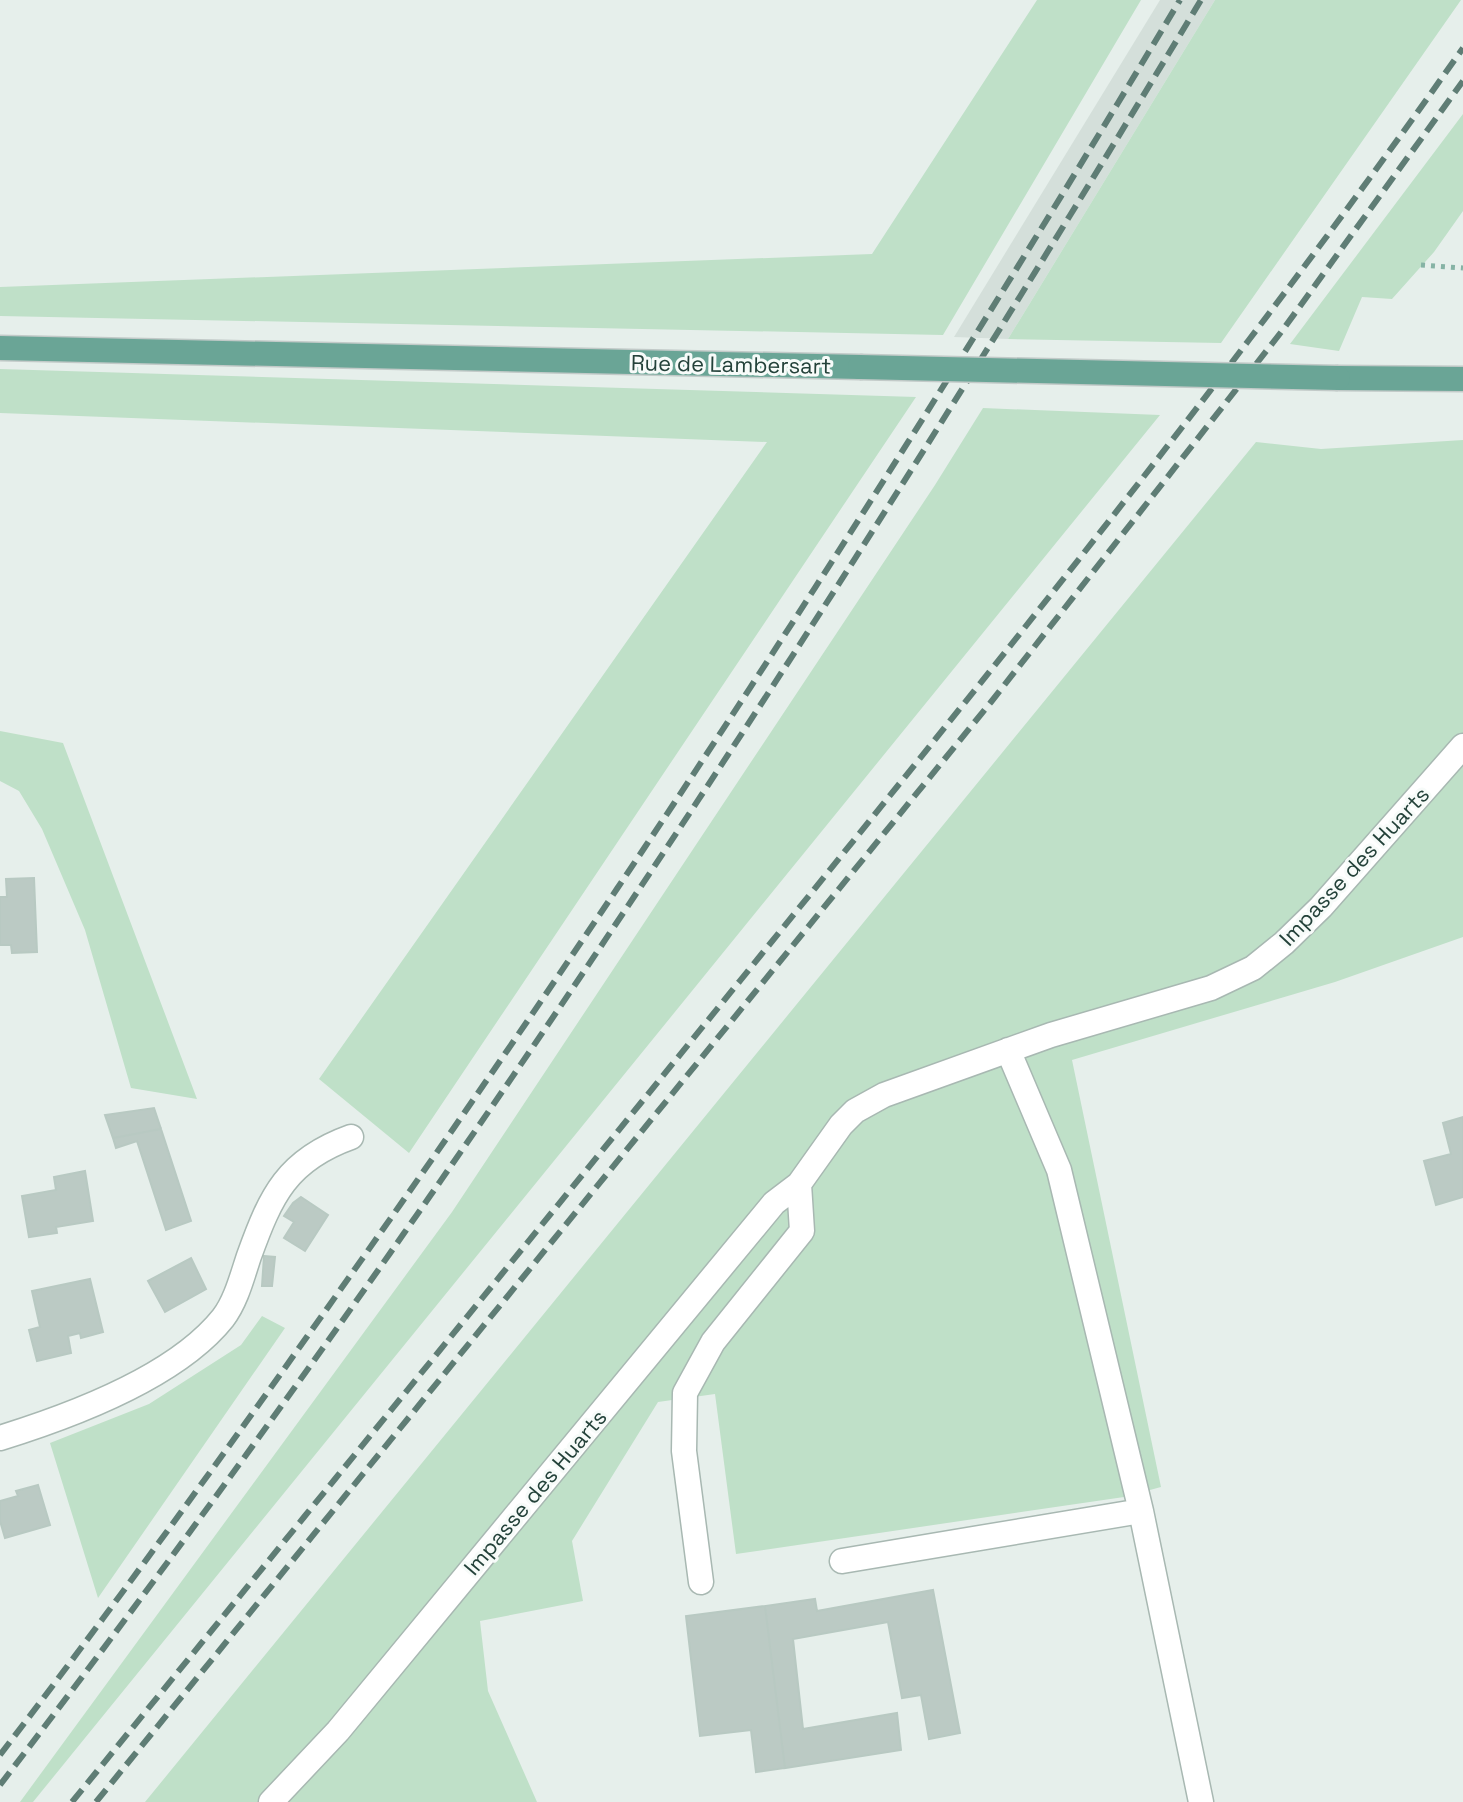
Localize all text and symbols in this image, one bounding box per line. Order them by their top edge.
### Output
street label: Rue de Lambersart [631,348,831,380]
street label: Impasse des Huarts [1273,780,1435,952]
street label: Impasse des Huarts [457,1403,613,1581]

